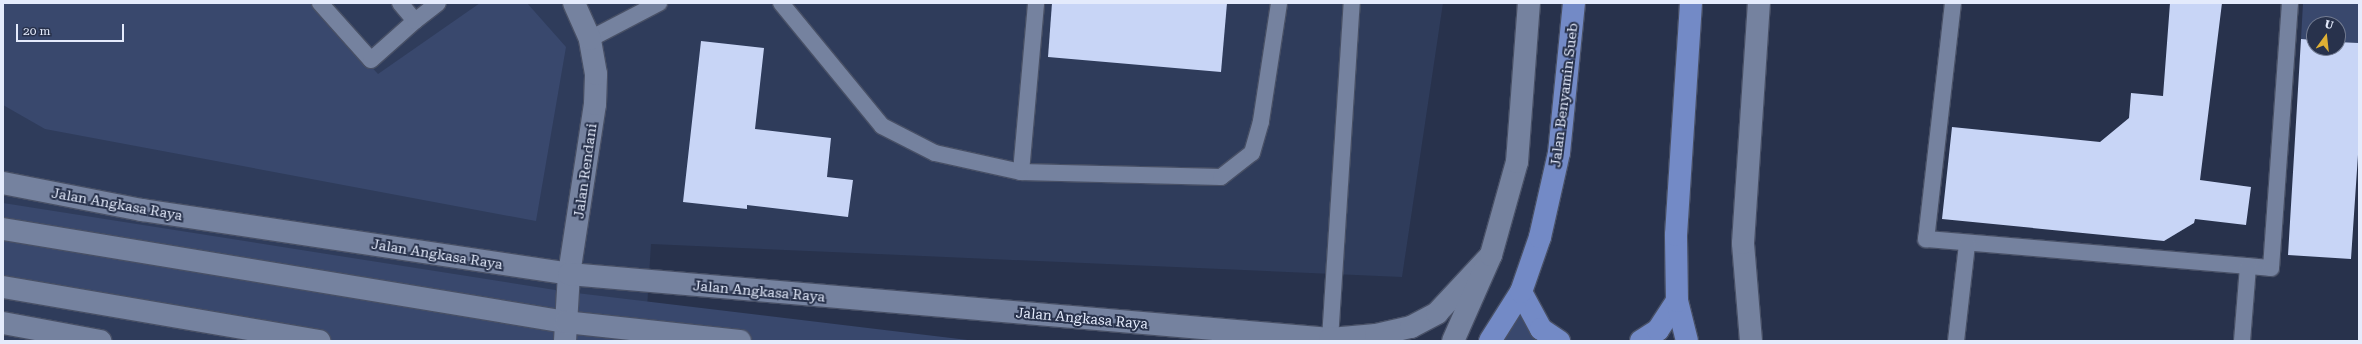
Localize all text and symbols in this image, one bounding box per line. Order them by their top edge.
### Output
scale bar [18,16,126,42]
north arrow [2306,16,2346,56]
text: U [2323,18,2335,32]
street label: Jalan Benyamin Sueb [1547,22,1581,168]
text: 20 m [23,24,50,38]
street label: Jalan Rendani [570,122,600,220]
street label: Jalan Angkasa Raya [50,184,184,224]
street label: Jalan Angkasa Raya [370,235,504,273]
street label: Jalan Angkasa Raya [692,277,826,305]
street label: Jalan Angkasa Raya [1015,304,1149,332]

